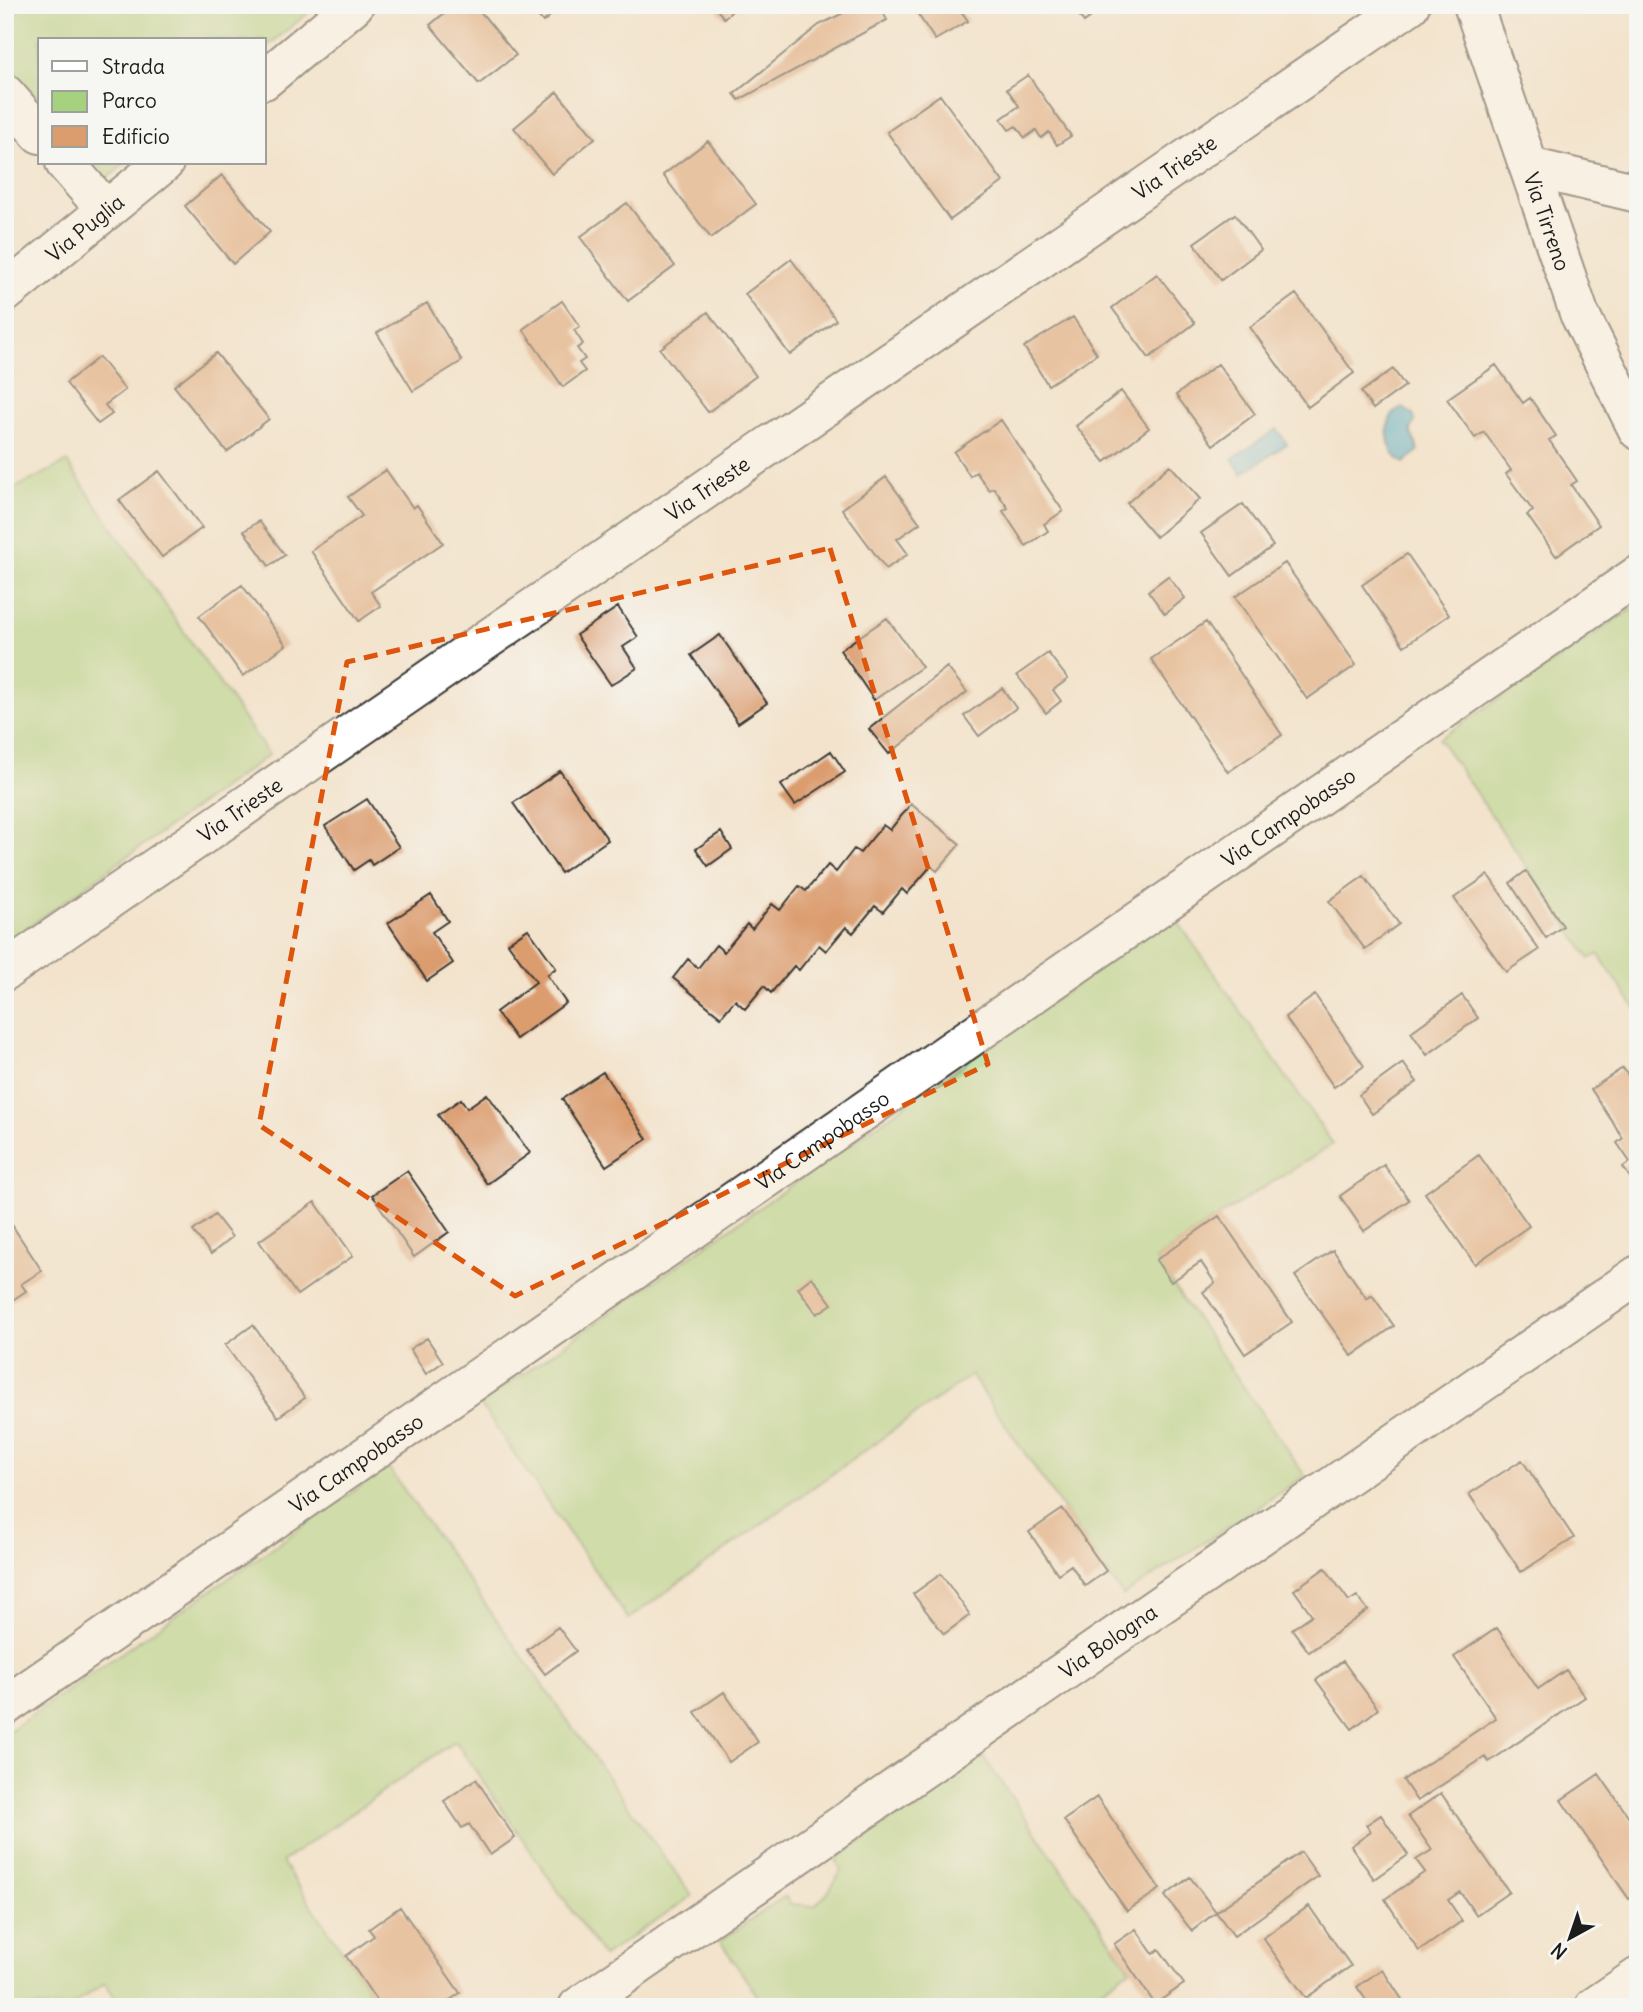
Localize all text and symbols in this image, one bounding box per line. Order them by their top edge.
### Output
legend [38,38,266,164]
text: Strada [102,53,165,80]
text: Parco [102,87,157,114]
text: Edificio [102,123,170,150]
street label: Via Trieste [1127,129,1222,206]
street label: Via Tirreno [1518,169,1577,274]
street label: Via Puglia [40,188,129,268]
street label: Via Trieste [660,450,755,527]
street label: Via Campobasso [1216,761,1361,873]
street label: Via Trieste [192,771,287,848]
street label: Via Campobasso [750,1084,894,1196]
street label: Via Campobasso [284,1407,428,1519]
street label: Via Bologna [1054,1598,1162,1684]
north arrow [1534,1904,1604,1974]
text: N [1546,1938,1572,1964]

